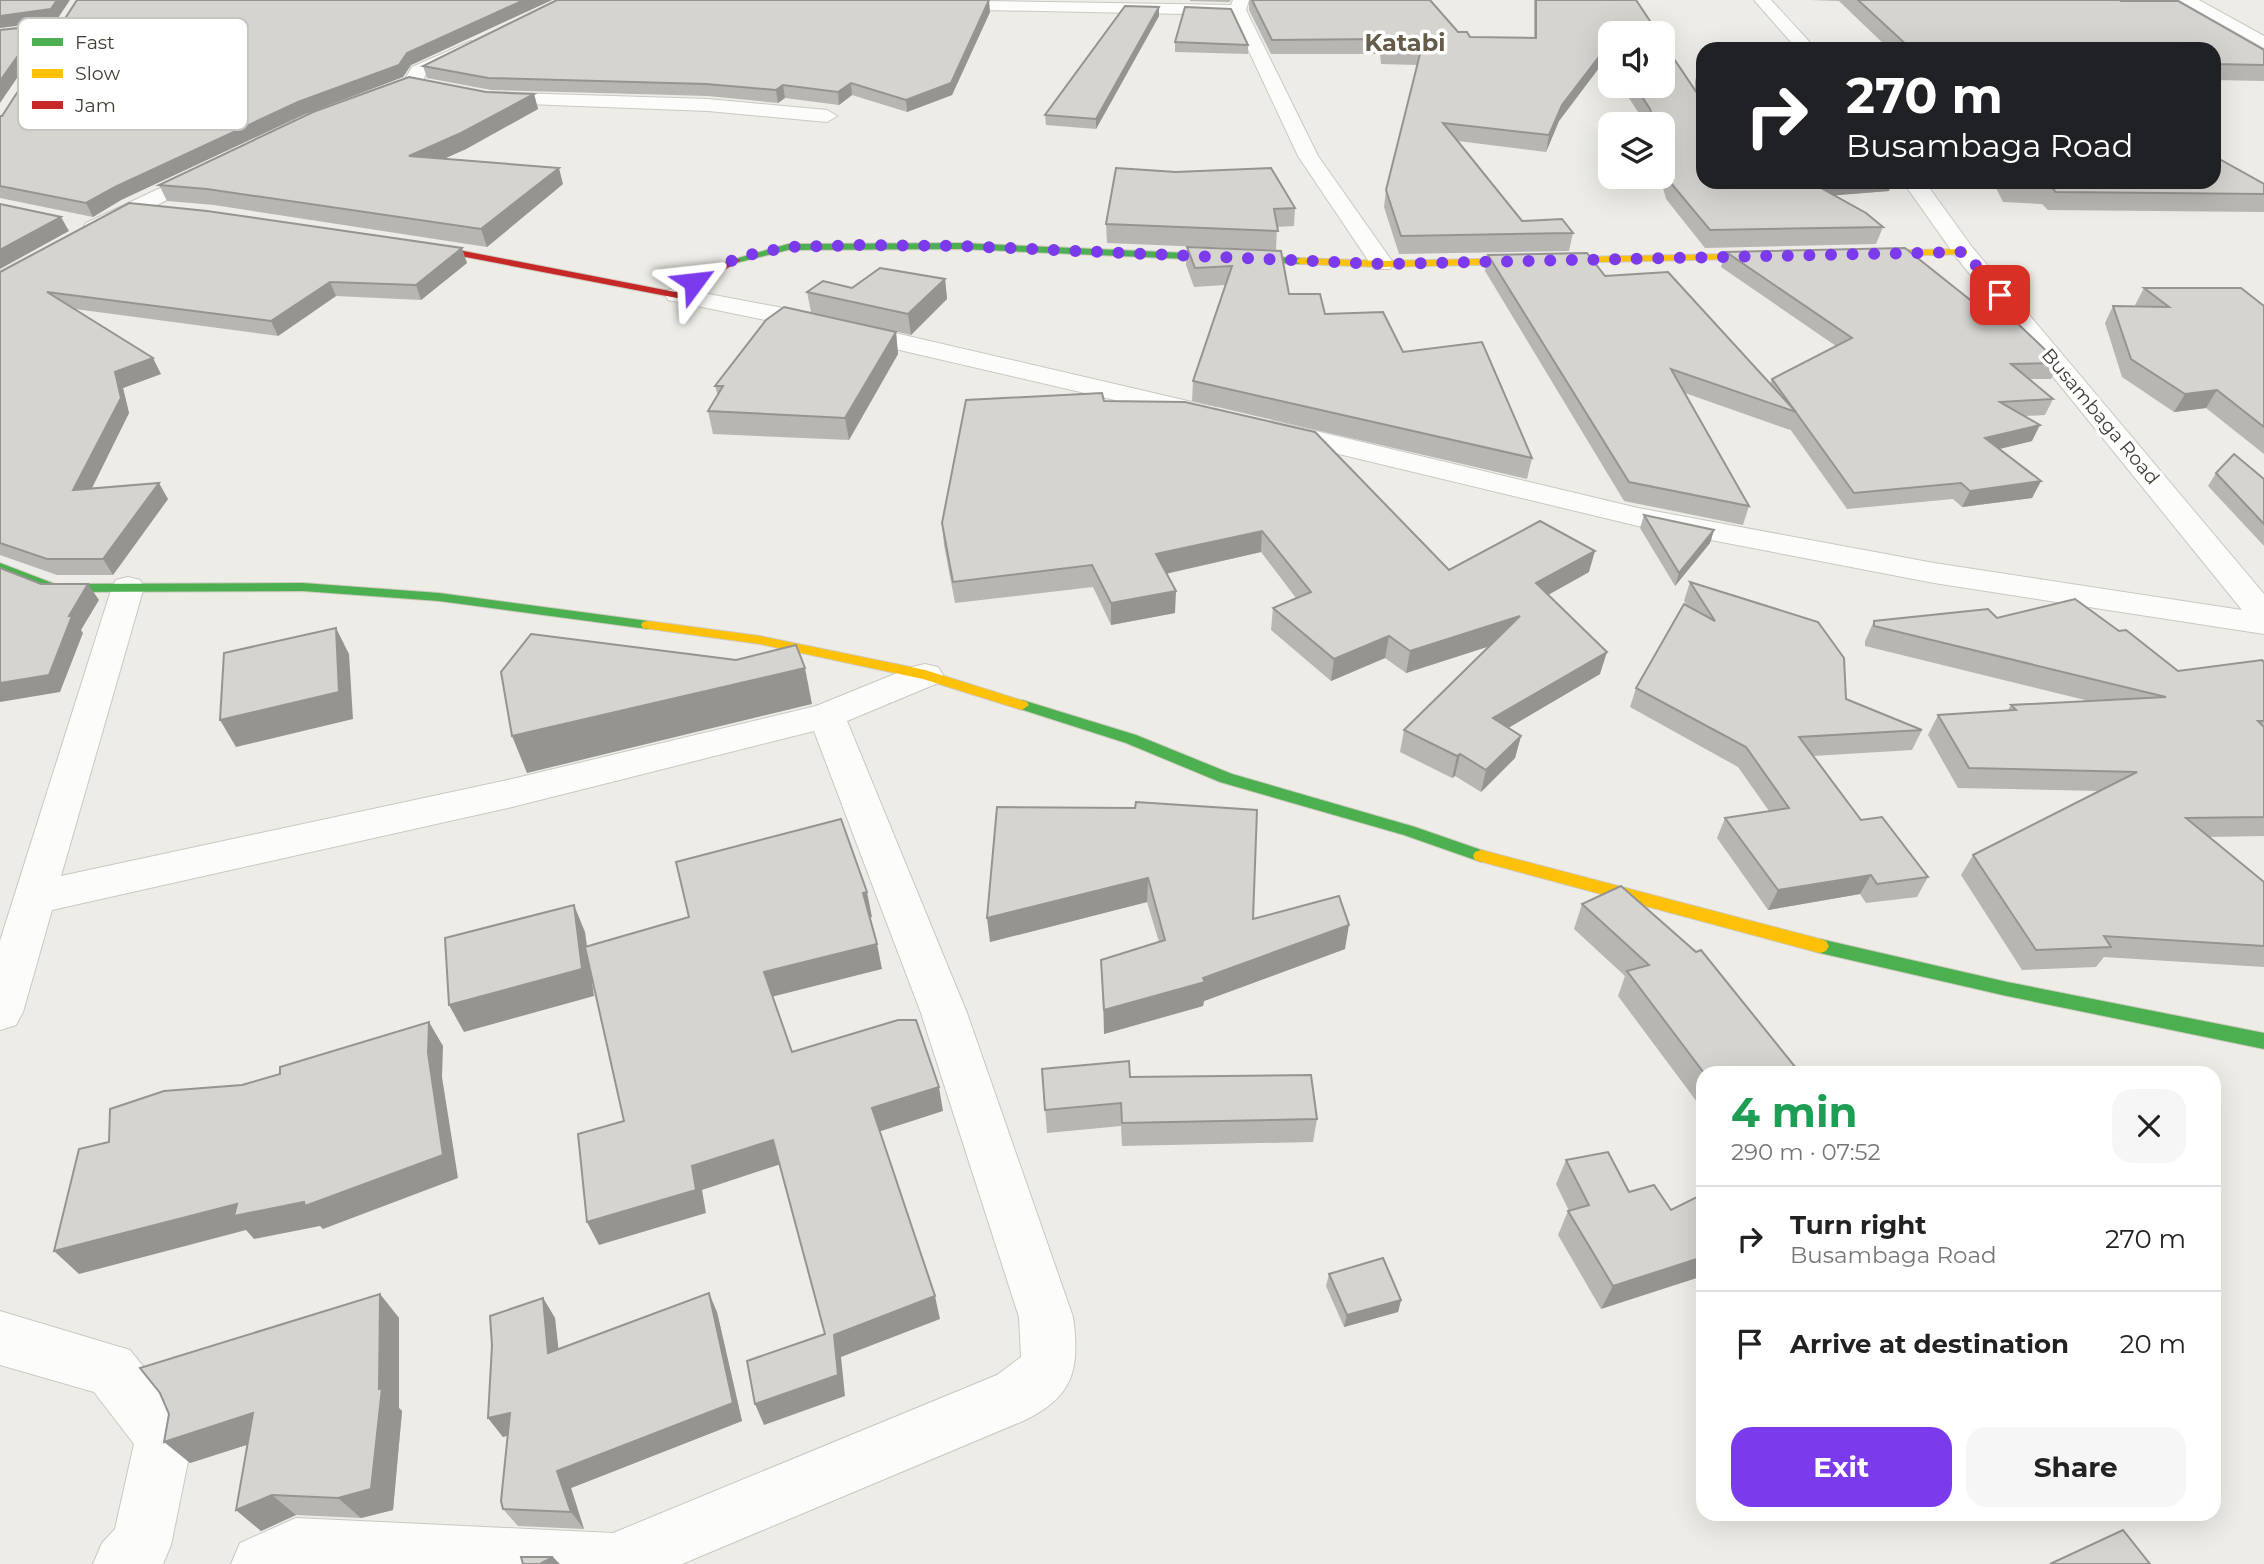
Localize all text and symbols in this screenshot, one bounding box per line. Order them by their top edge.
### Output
legend [18,18,248,130]
map controls [1598,21,1675,189]
button: sound [1598,21,1675,98]
district label: Katabi [1365,28,1445,57]
text: Fast [75,31,115,54]
text: Slow [75,62,120,85]
text: 270 m [1846,66,2003,125]
icon: right [1731,70,1822,161]
text: Jam [74,94,116,117]
button: layers [1598,112,1675,189]
text: Busambaga Road [1846,126,2133,165]
position arrow [657,245,731,319]
pin [1970,265,2030,325]
icon: arrive [1981,276,2019,314]
street label: Busambaga Road [2037,344,2164,489]
text: 4 min [1731,1086,1858,1138]
button: close [2112,1089,2186,1163]
text: 290 m · 07:52 [1731,1138,1881,1166]
text: Turn right [1790,1209,1926,1241]
icon: right [1731,1220,1769,1258]
text: 270 m [2105,1223,2186,1255]
text: Busambaga Road [1790,1241,1997,1269]
icon: arrive [1731,1325,1769,1363]
text: Arrive at destination [1790,1328,2069,1360]
text: 20 m [2120,1328,2186,1360]
button: Exit [1731,1427,1952,1507]
button: Share [1966,1427,2186,1507]

